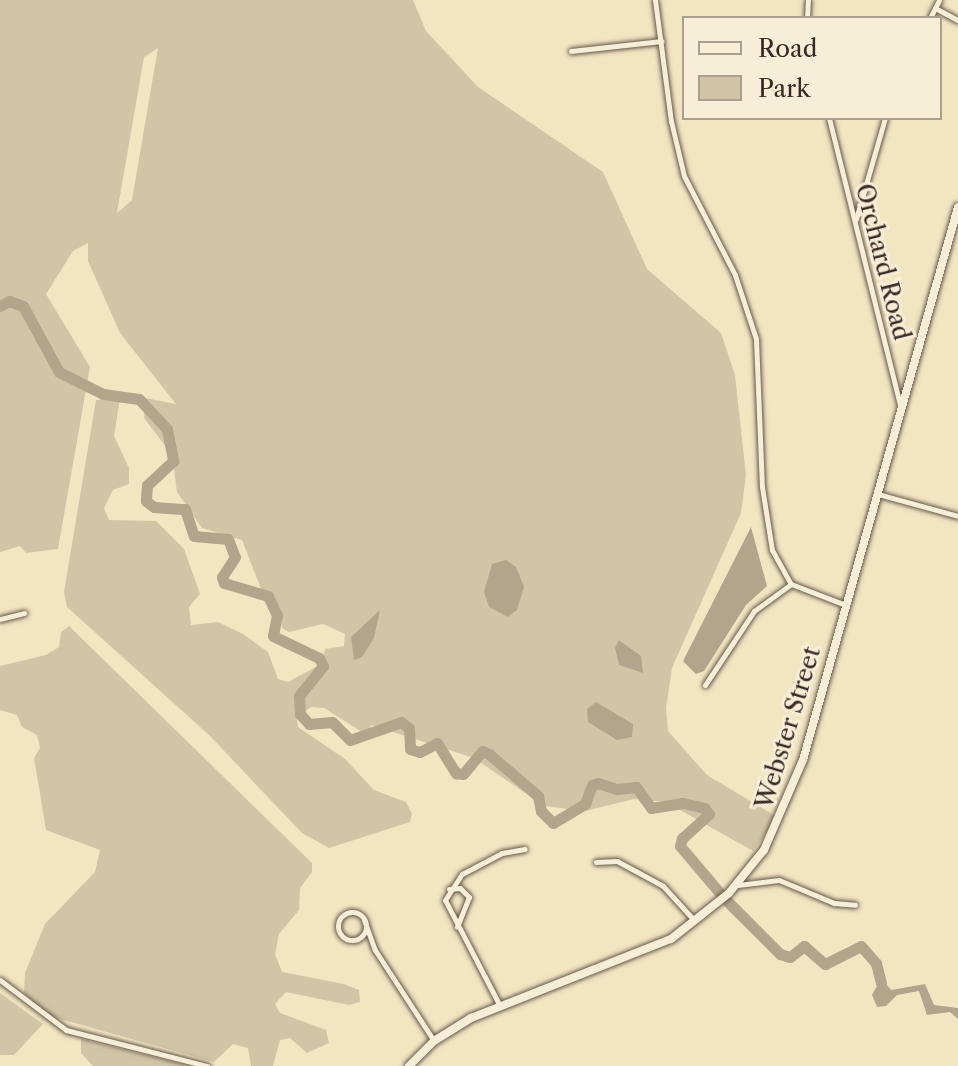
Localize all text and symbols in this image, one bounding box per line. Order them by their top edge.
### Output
legend [682,16,942,120]
text: Road [758,34,817,63]
text: Park [758,74,810,103]
street label: Orchard Road [850,181,916,343]
street label: Webster Street [750,643,826,813]

